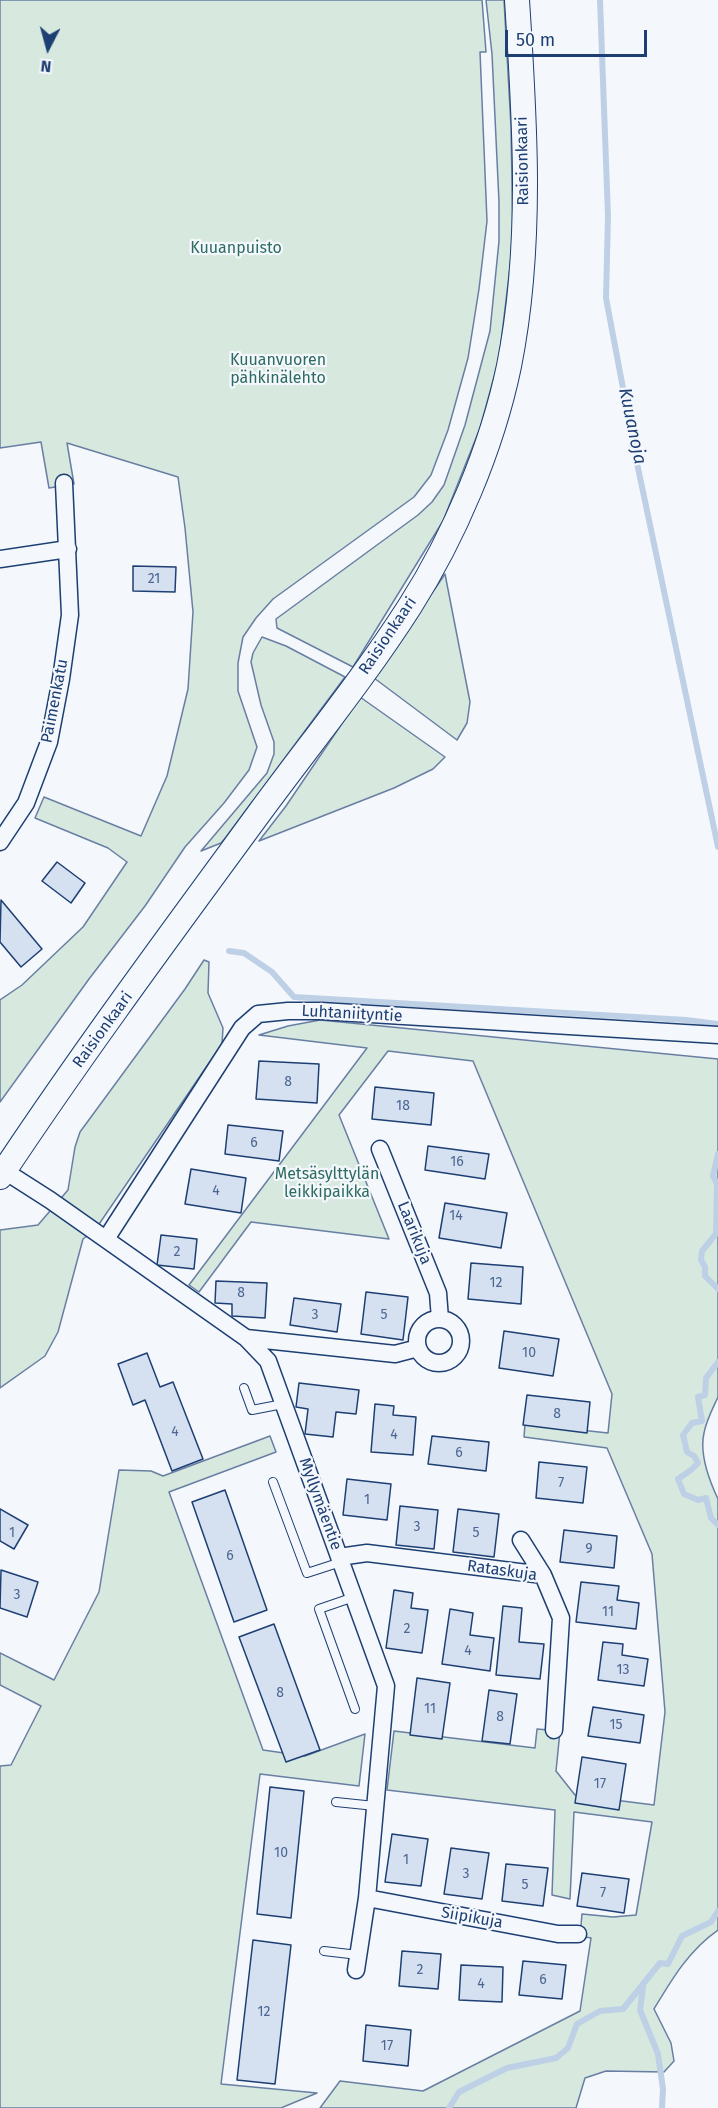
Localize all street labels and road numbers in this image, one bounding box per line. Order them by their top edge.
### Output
street label: Raisionkaari [513,116,533,206]
street label: Raisionkaari [355,594,421,678]
street label: Paimenkatu [37,657,73,745]
street label: Raisionkaari [69,988,137,1072]
street label: Luhtaniityntie [301,1002,403,1026]
street label: Laarikuja [393,1199,435,1267]
street label: Myllymäentie [294,1455,346,1553]
street label: Rataskuja [466,1557,538,1585]
street label: Siipikuja [440,1903,504,1933]

